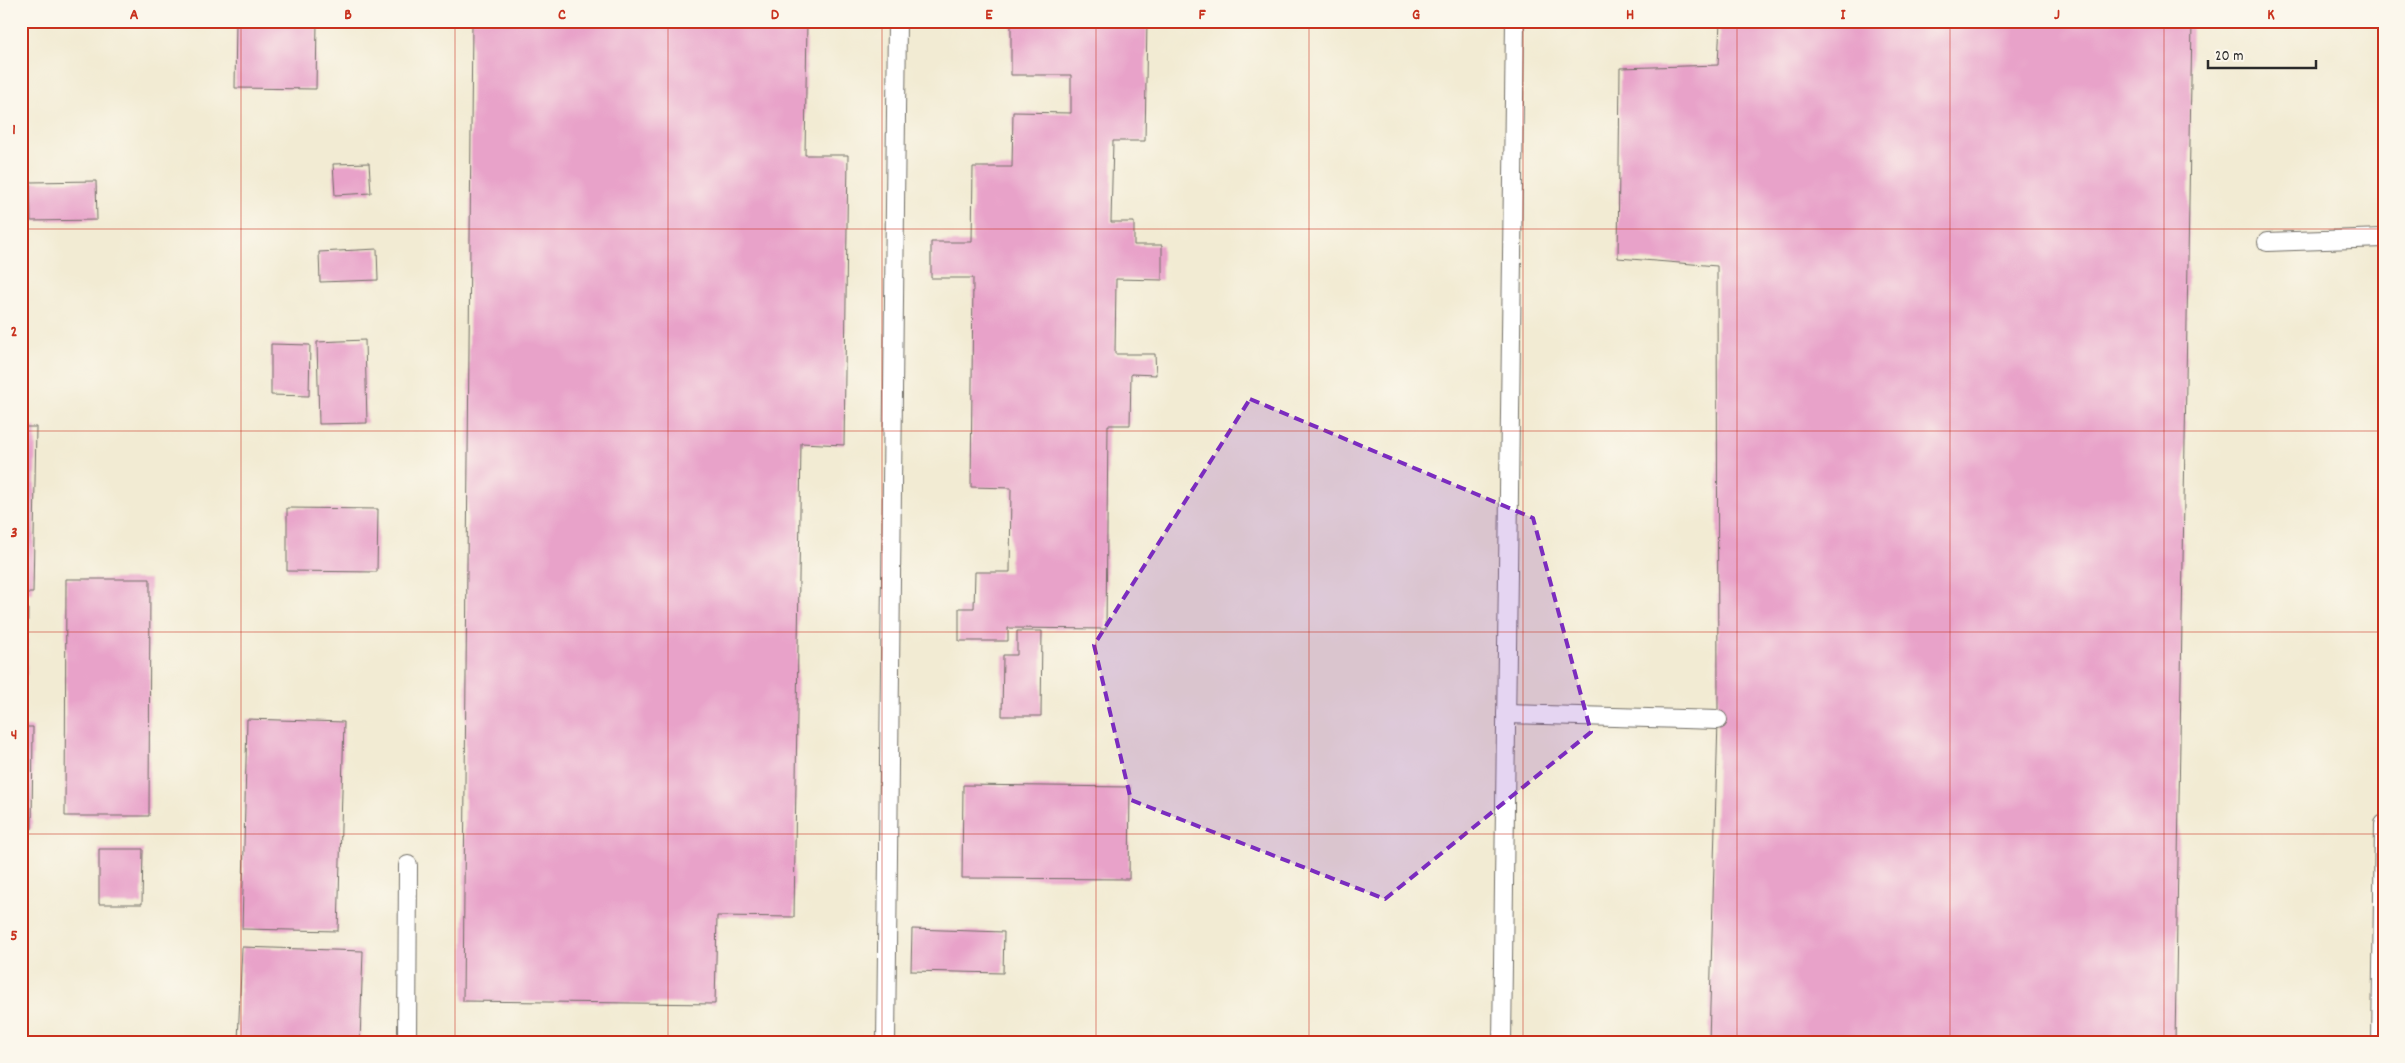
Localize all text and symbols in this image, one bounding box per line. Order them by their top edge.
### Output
text: A [130,4,139,27]
text: B [344,4,352,27]
text: C [558,4,566,27]
text: D [771,4,780,27]
text: E [985,4,993,27]
text: F [1198,4,1206,27]
text: G [1412,4,1420,27]
text: H [1626,4,1634,27]
text: I [1841,4,1847,27]
text: J [2054,4,2060,27]
text: K [2267,4,2275,27]
scale bar [2208,38,2315,70]
text: 20 m [2215,46,2243,68]
text: 1 [12,119,16,142]
text: 2 [11,321,18,344]
text: 3 [10,522,18,545]
text: 4 [11,724,17,747]
text: 5 [10,925,18,948]

